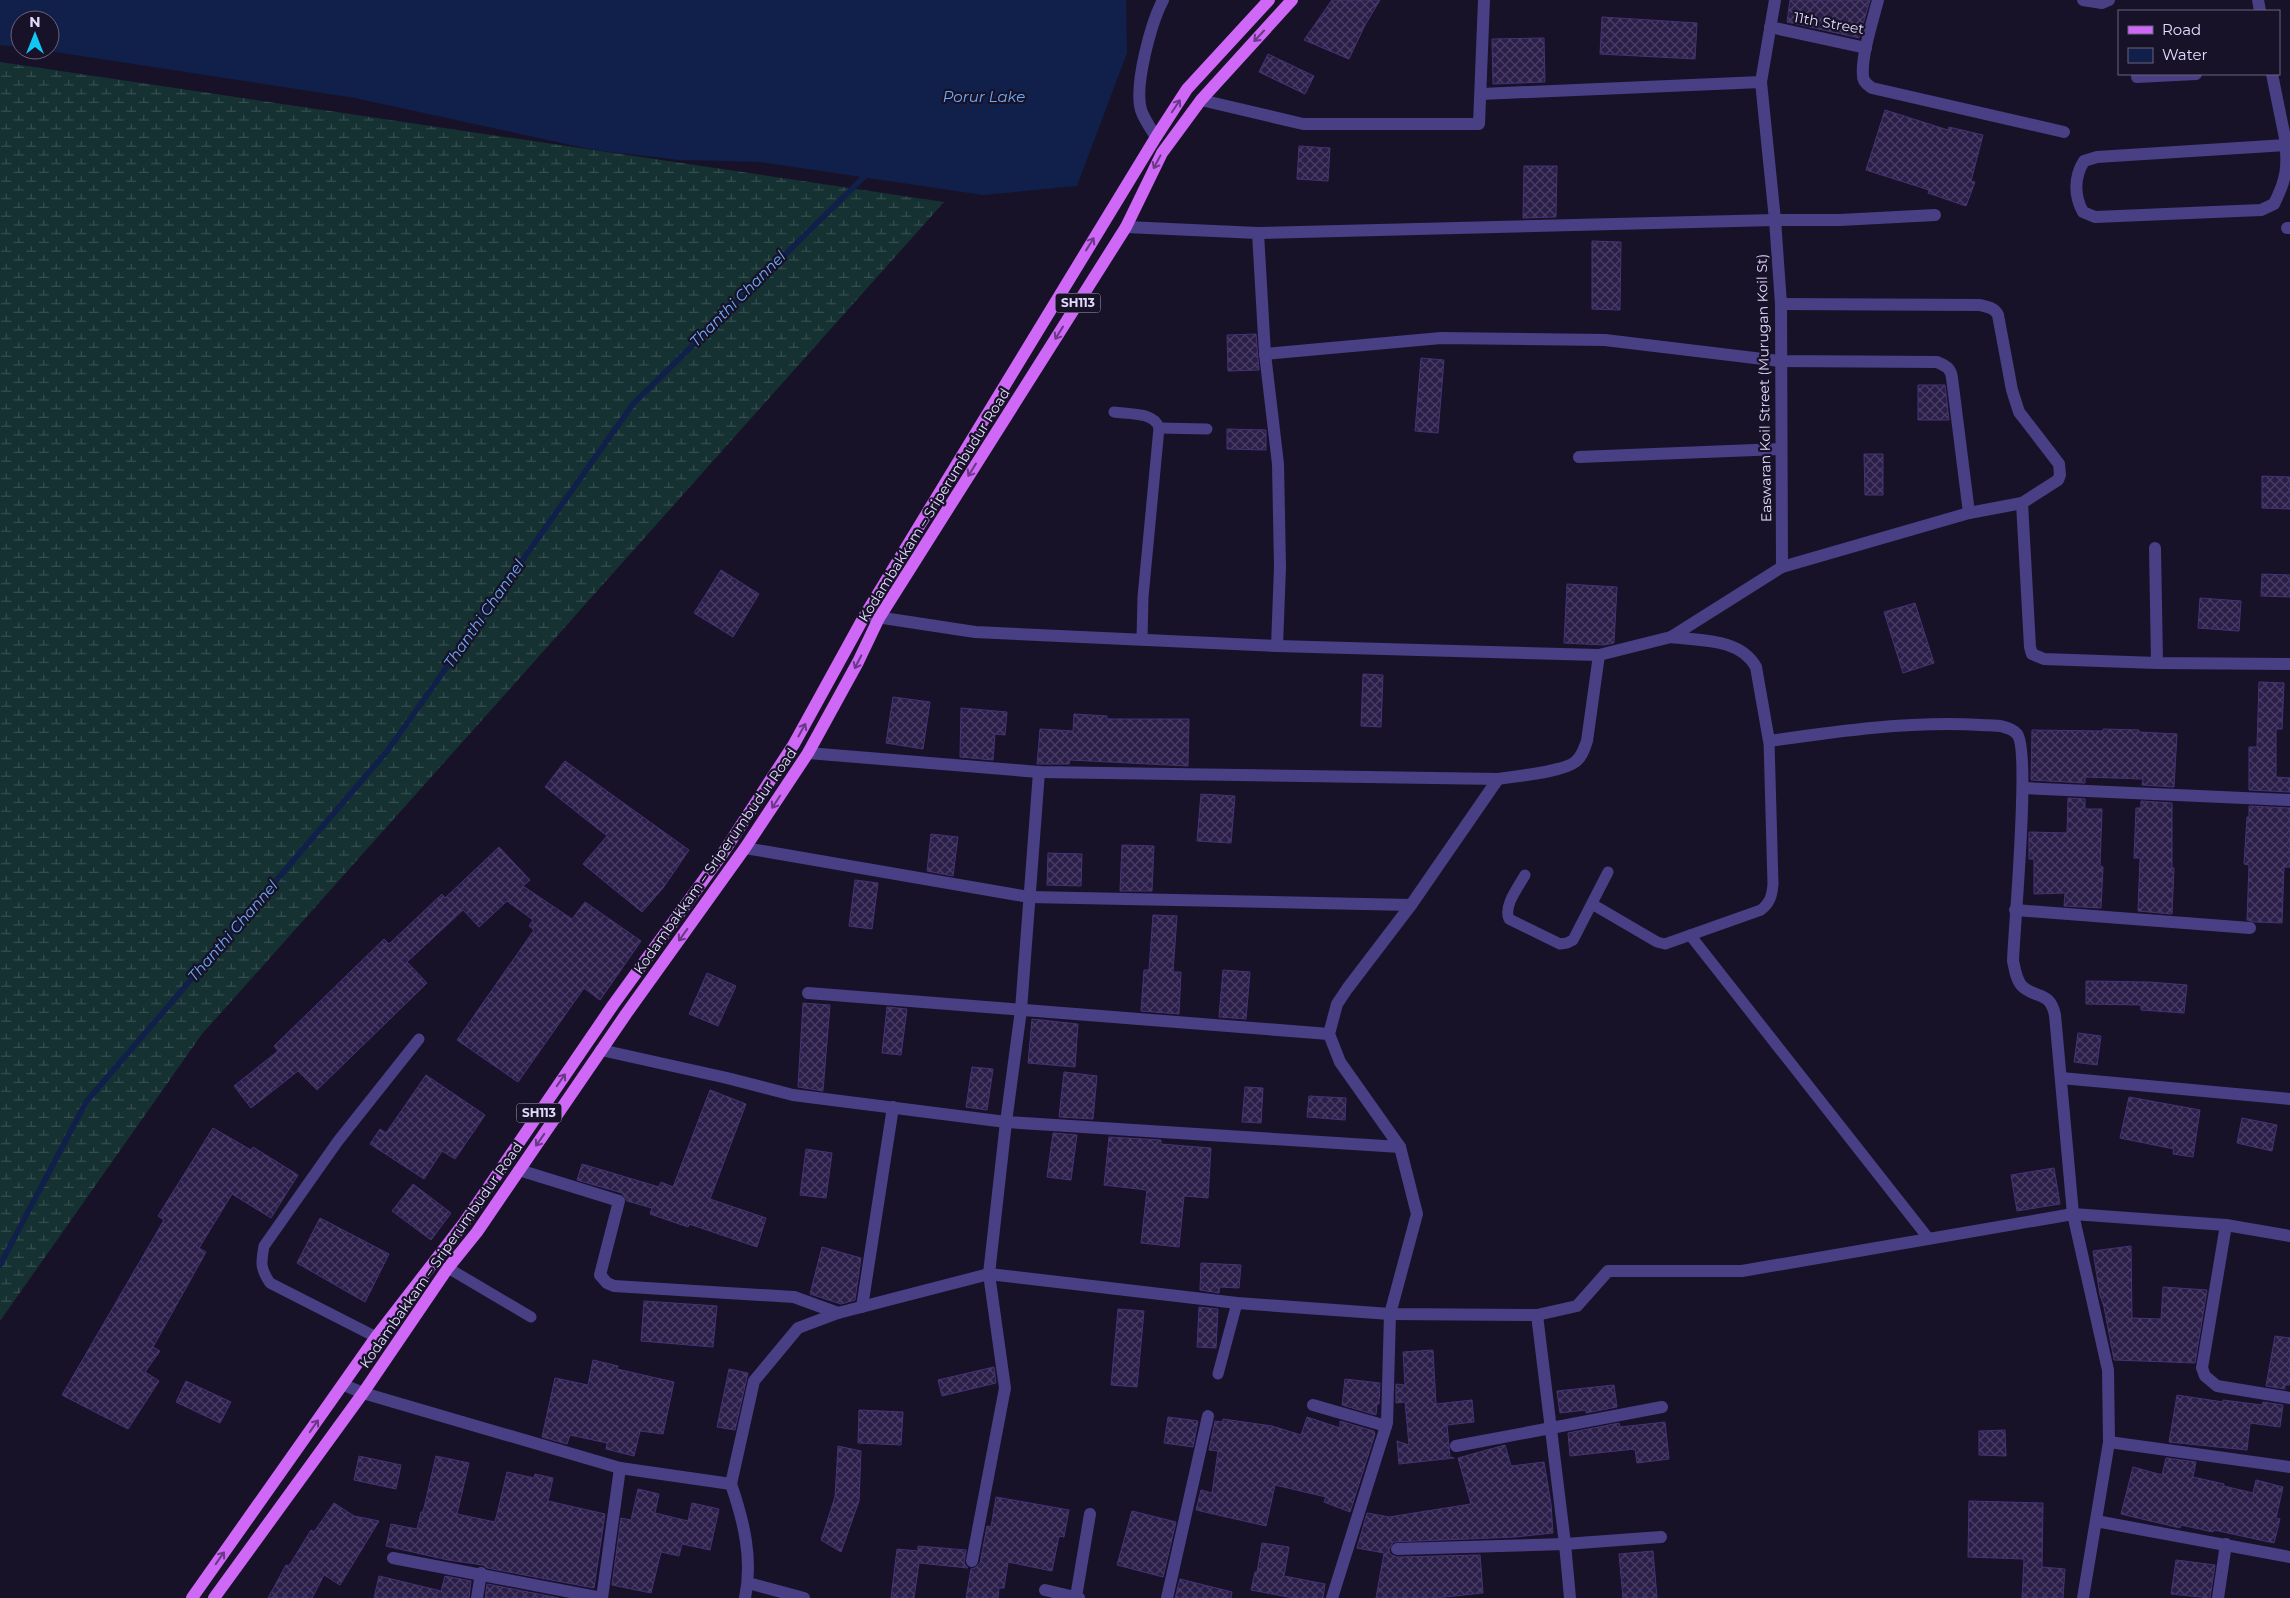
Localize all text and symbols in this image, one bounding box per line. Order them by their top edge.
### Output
street label: 11th Street [1792,8,1866,38]
north arrow [10,10,60,60]
legend [2118,10,2280,75]
text: N [29,13,41,31]
text: Road [2162,20,2201,39]
one-way arrow [1253,29,1265,42]
text: Water [2162,45,2208,64]
water label: Porur Lake [943,87,1025,106]
one-way arrow [1171,100,1181,114]
one-way arrow [1152,155,1162,170]
one-way arrow [1086,238,1096,252]
water label: Thanthi Channel [686,247,790,351]
street label: Easwaran Koil Street (Murugan Koil St) [1753,254,1775,522]
road number: SH113 [1056,294,1100,312]
one-way arrow [1054,326,1064,340]
street label: Kodambakkam – Sriperumbudur Road [854,385,1014,625]
one-way arrow [967,463,977,477]
water label: Thanthi Channel [439,556,528,671]
one-way arrow [853,654,862,669]
one-way arrow [797,723,807,738]
street label: Kodambakkam – Sriperumbudur Road [630,744,800,978]
one-way arrow [771,795,781,809]
water label: Thanthi Channel [184,876,282,985]
one-way arrow [678,928,688,942]
one-way arrow [556,1073,566,1087]
road number: SH113 [516,1104,562,1122]
one-way arrow [535,1133,545,1147]
street label: Kodambakkam – Sriperumbudur Road [356,1138,526,1372]
one-way arrow [309,1419,319,1433]
one-way arrow [215,1551,225,1565]

